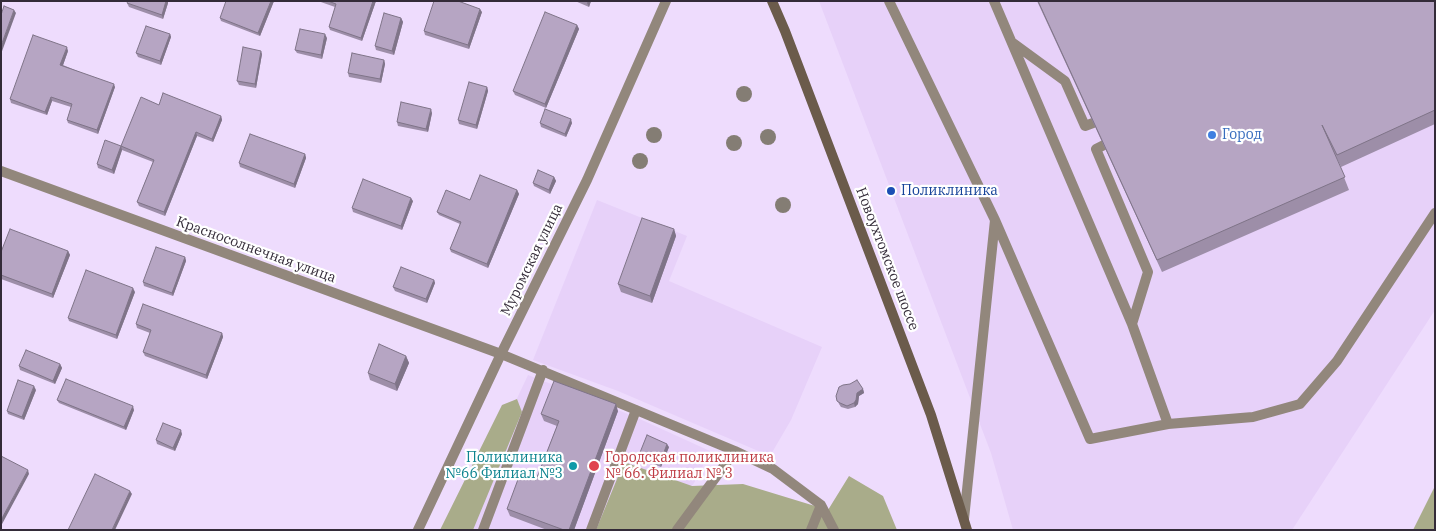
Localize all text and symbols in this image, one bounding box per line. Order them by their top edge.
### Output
place label: Город [1222,127,1262,143]
marker: Город [1206,129,1218,141]
place label: Поликлиника [901,183,998,199]
street label: Новоухтомское шоссе [852,185,922,333]
marker: Поликлиника [885,185,897,197]
street label: Муромская улица [498,201,566,319]
street label: Красносолнечная улица [174,213,338,287]
place label: Поликлиника №66 Филиал №3 [445,450,563,482]
place label: Городская поликлиника № 66. Филиал № 3 [605,450,774,482]
marker: Городская поликлиника № 66. Филиал № 3 [587,459,601,473]
marker: Поликлиника №66 Филиал №3 [567,460,579,472]

